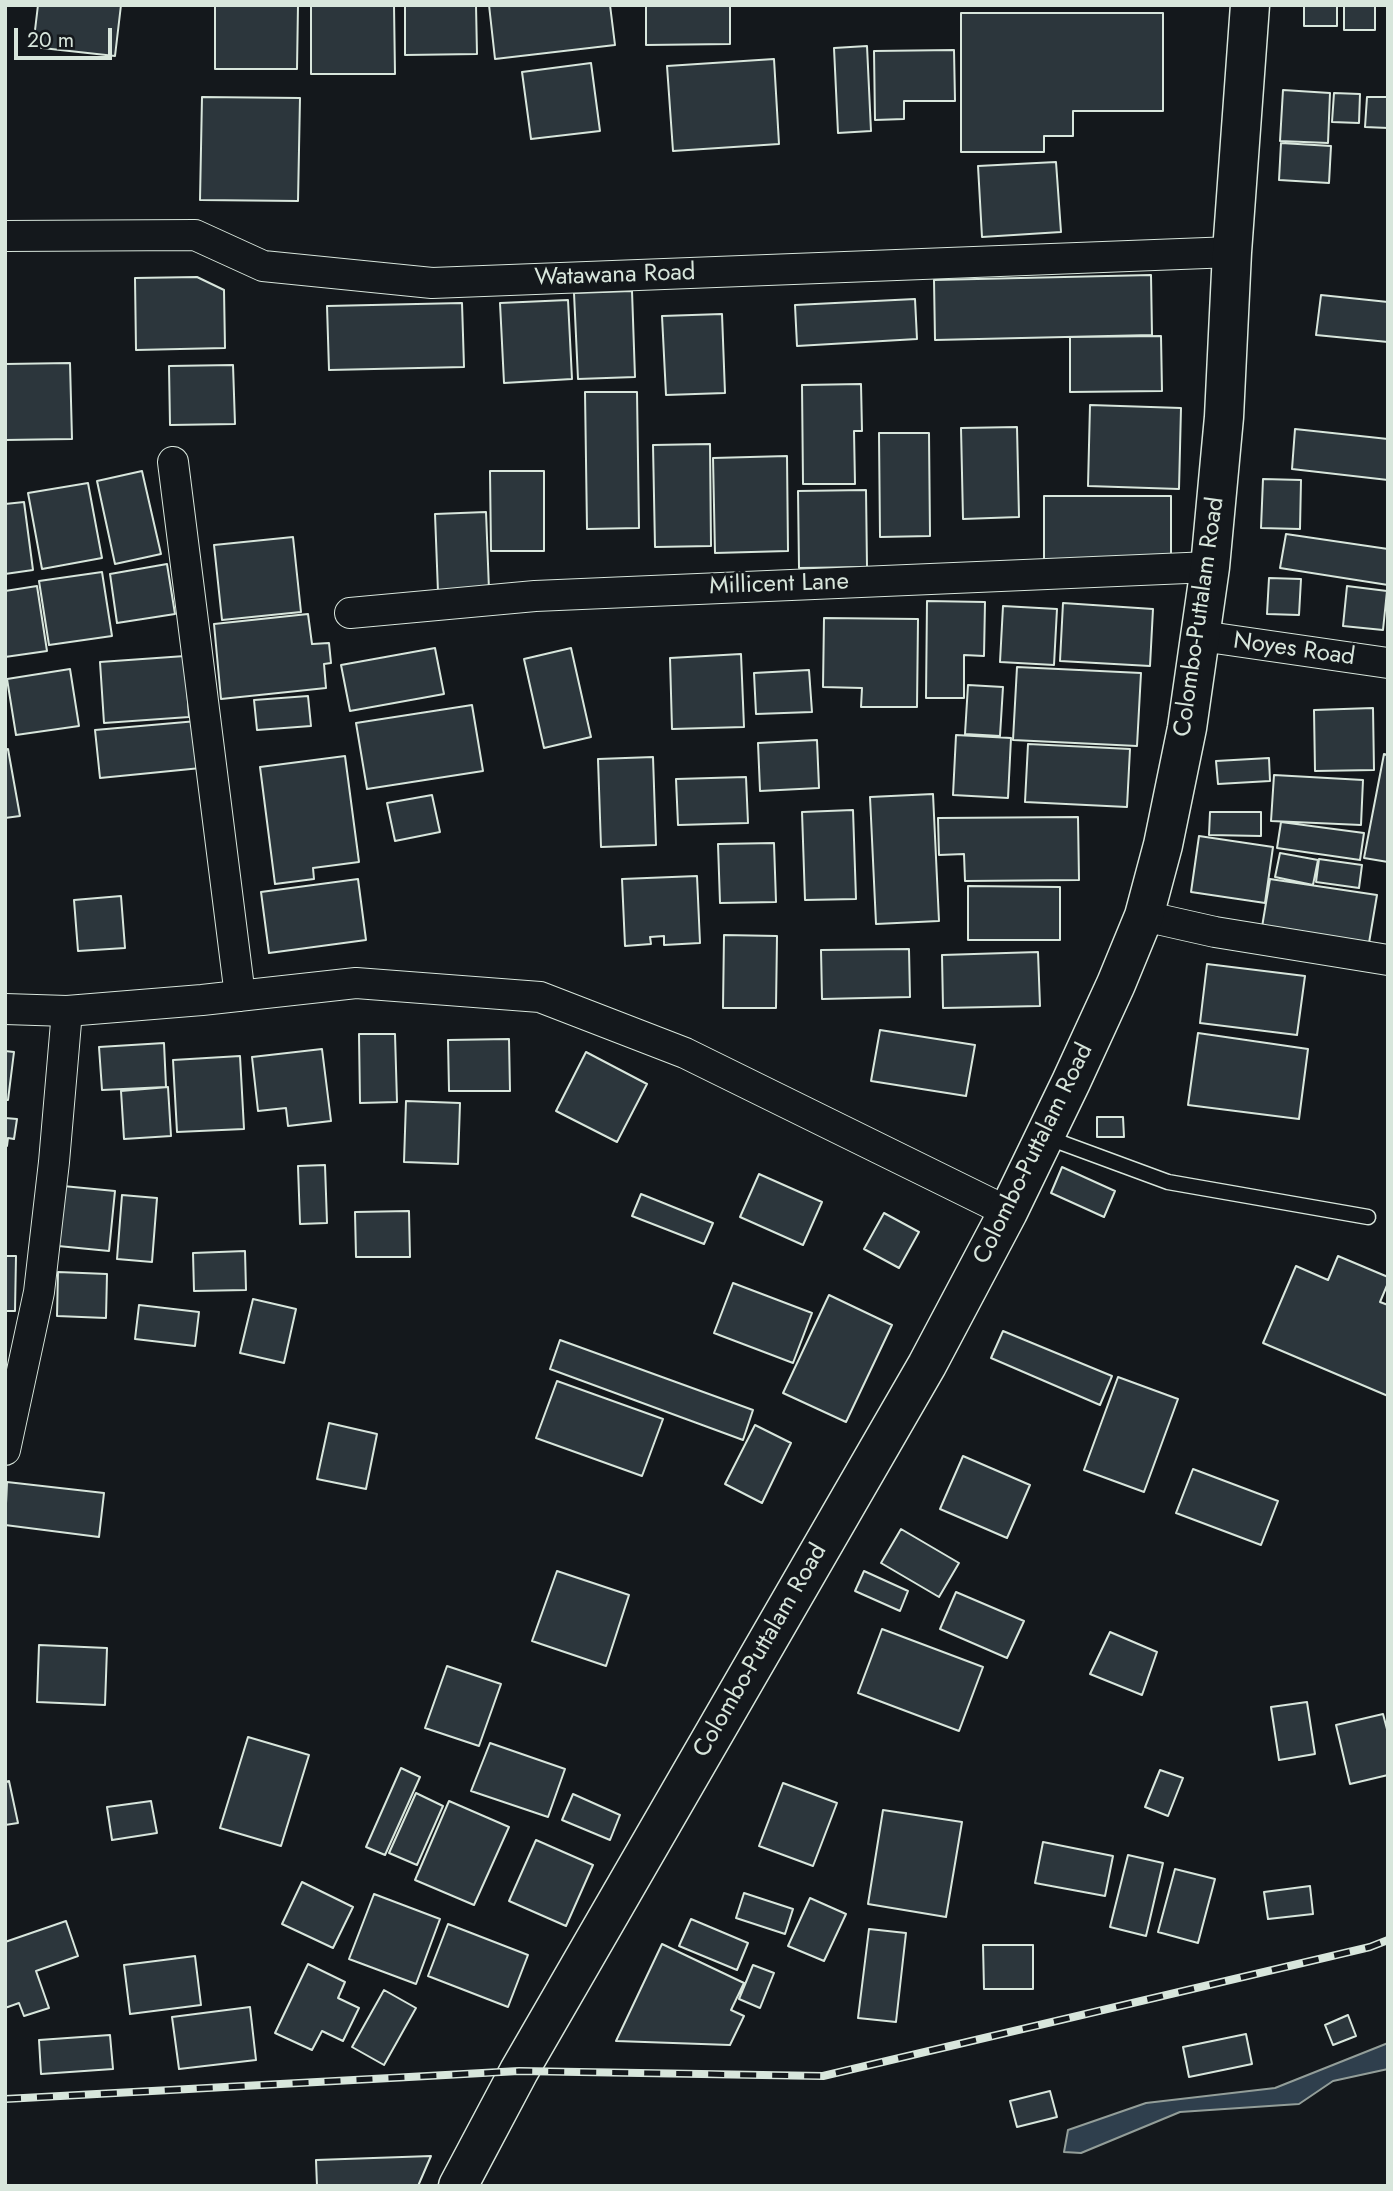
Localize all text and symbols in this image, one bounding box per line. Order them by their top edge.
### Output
scale bar [18,14,116,58]
text: 20 m [27,25,74,55]
street label: Watawana Road [534,259,696,293]
street label: Colombo-Puttalam Road [1169,495,1231,739]
street label: Millicent Lane [709,568,849,602]
street label: Noyes Road [1231,627,1357,673]
street label: Colombo-Puttalam Road [968,1039,1100,1269]
street label: Colombo-Puttalam Road [688,1539,834,1763]

